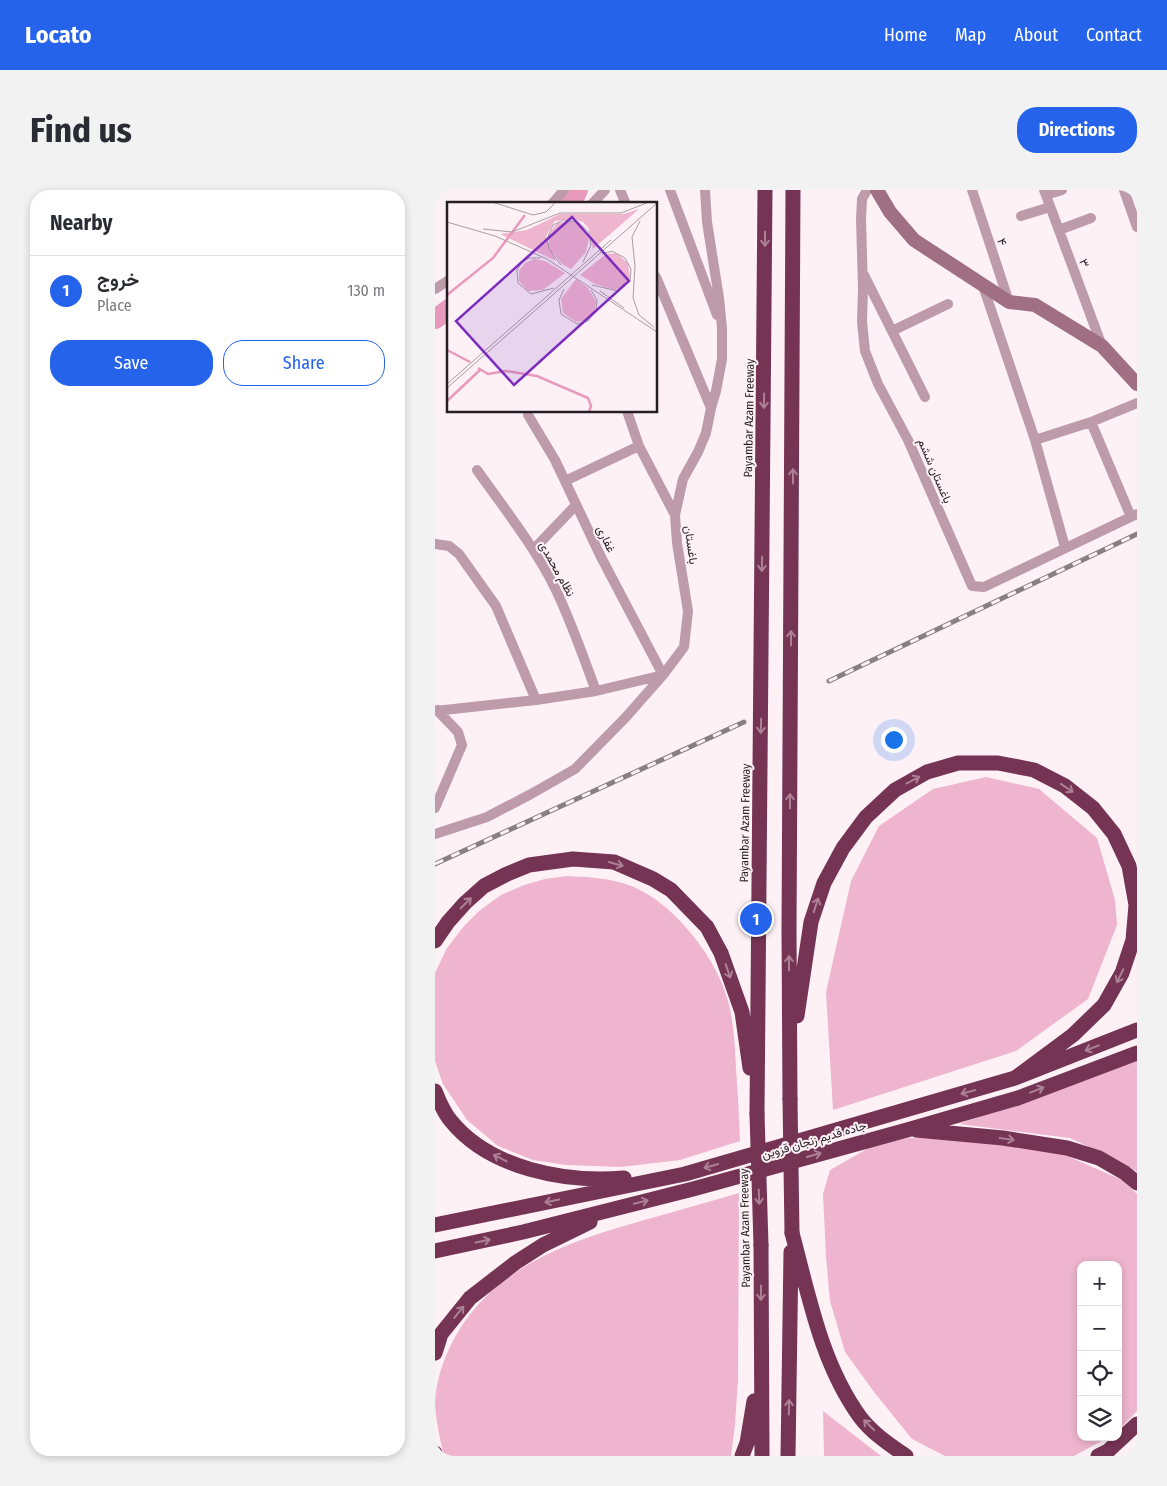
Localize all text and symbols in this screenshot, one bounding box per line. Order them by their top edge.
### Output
text: Locato [25,21,91,49]
text: Home [884,24,927,46]
text: Map [955,24,986,46]
text: About [1014,24,1058,46]
text: Contact [1086,24,1142,46]
button: Directions [1017,107,1137,153]
text: Find us [30,109,132,151]
inset map [447,202,657,412]
text: Nearby [50,210,112,236]
one-way arrow [760,230,770,246]
street label: ۴ [994,236,1010,248]
street label: ۳ [1076,257,1092,269]
text: خروج [97,268,139,291]
text: 1 [63,281,69,300]
text: 130 m [347,281,385,300]
text: Place [97,296,132,315]
button: Save [50,340,213,386]
button: Share [223,340,385,386]
street label: Payambar Azam Freeway [741,358,757,478]
one-way arrow [759,392,769,409]
street label: باغستان ششم [914,437,955,506]
one-way arrow [788,468,798,484]
street label: غفاری [593,523,618,555]
street label: باغستان [681,525,701,565]
street label: نظام محمدی [535,539,578,600]
one-way arrow [757,555,767,571]
one-way arrow [786,630,796,646]
one-way arrow [756,718,766,734]
your location [881,727,907,753]
street label: Payambar Azam Freeway [737,763,753,883]
one-way arrow [905,775,920,784]
one-way arrow [1060,783,1074,793]
one-way arrow [785,793,795,809]
one-way arrow [607,859,623,869]
one-way arrow [459,897,472,909]
one-way arrow [812,897,822,913]
pin: 1 [740,900,772,938]
one-way arrow [784,955,794,972]
one-way arrow [724,963,733,979]
one-way arrow [1115,968,1124,983]
one-way arrow [1085,1044,1100,1053]
one-way arrow [1029,1085,1044,1095]
one-way arrow [960,1087,976,1097]
street label: جاده قدیم زنجان قزوین [760,1118,868,1163]
one-way arrow [999,1134,1015,1144]
one-way arrow [806,1150,822,1160]
one-way arrow [493,1153,508,1162]
one-way arrow [703,1162,719,1172]
street label: Payambar Azam Freeway [737,1168,753,1288]
one-way arrow [755,1189,764,1205]
one-way arrow [545,1197,561,1206]
one-way arrow [632,1197,648,1207]
one-way arrow [474,1235,490,1245]
map controls [1077,1261,1122,1441]
button: + [1077,1261,1122,1306]
one-way arrow [756,1285,766,1301]
one-way arrow [454,1306,465,1319]
button: − [1077,1306,1122,1351]
button: locate [1077,1351,1122,1396]
button: layers [1077,1396,1122,1441]
one-way arrow [784,1400,794,1416]
one-way arrow [863,1420,875,1432]

